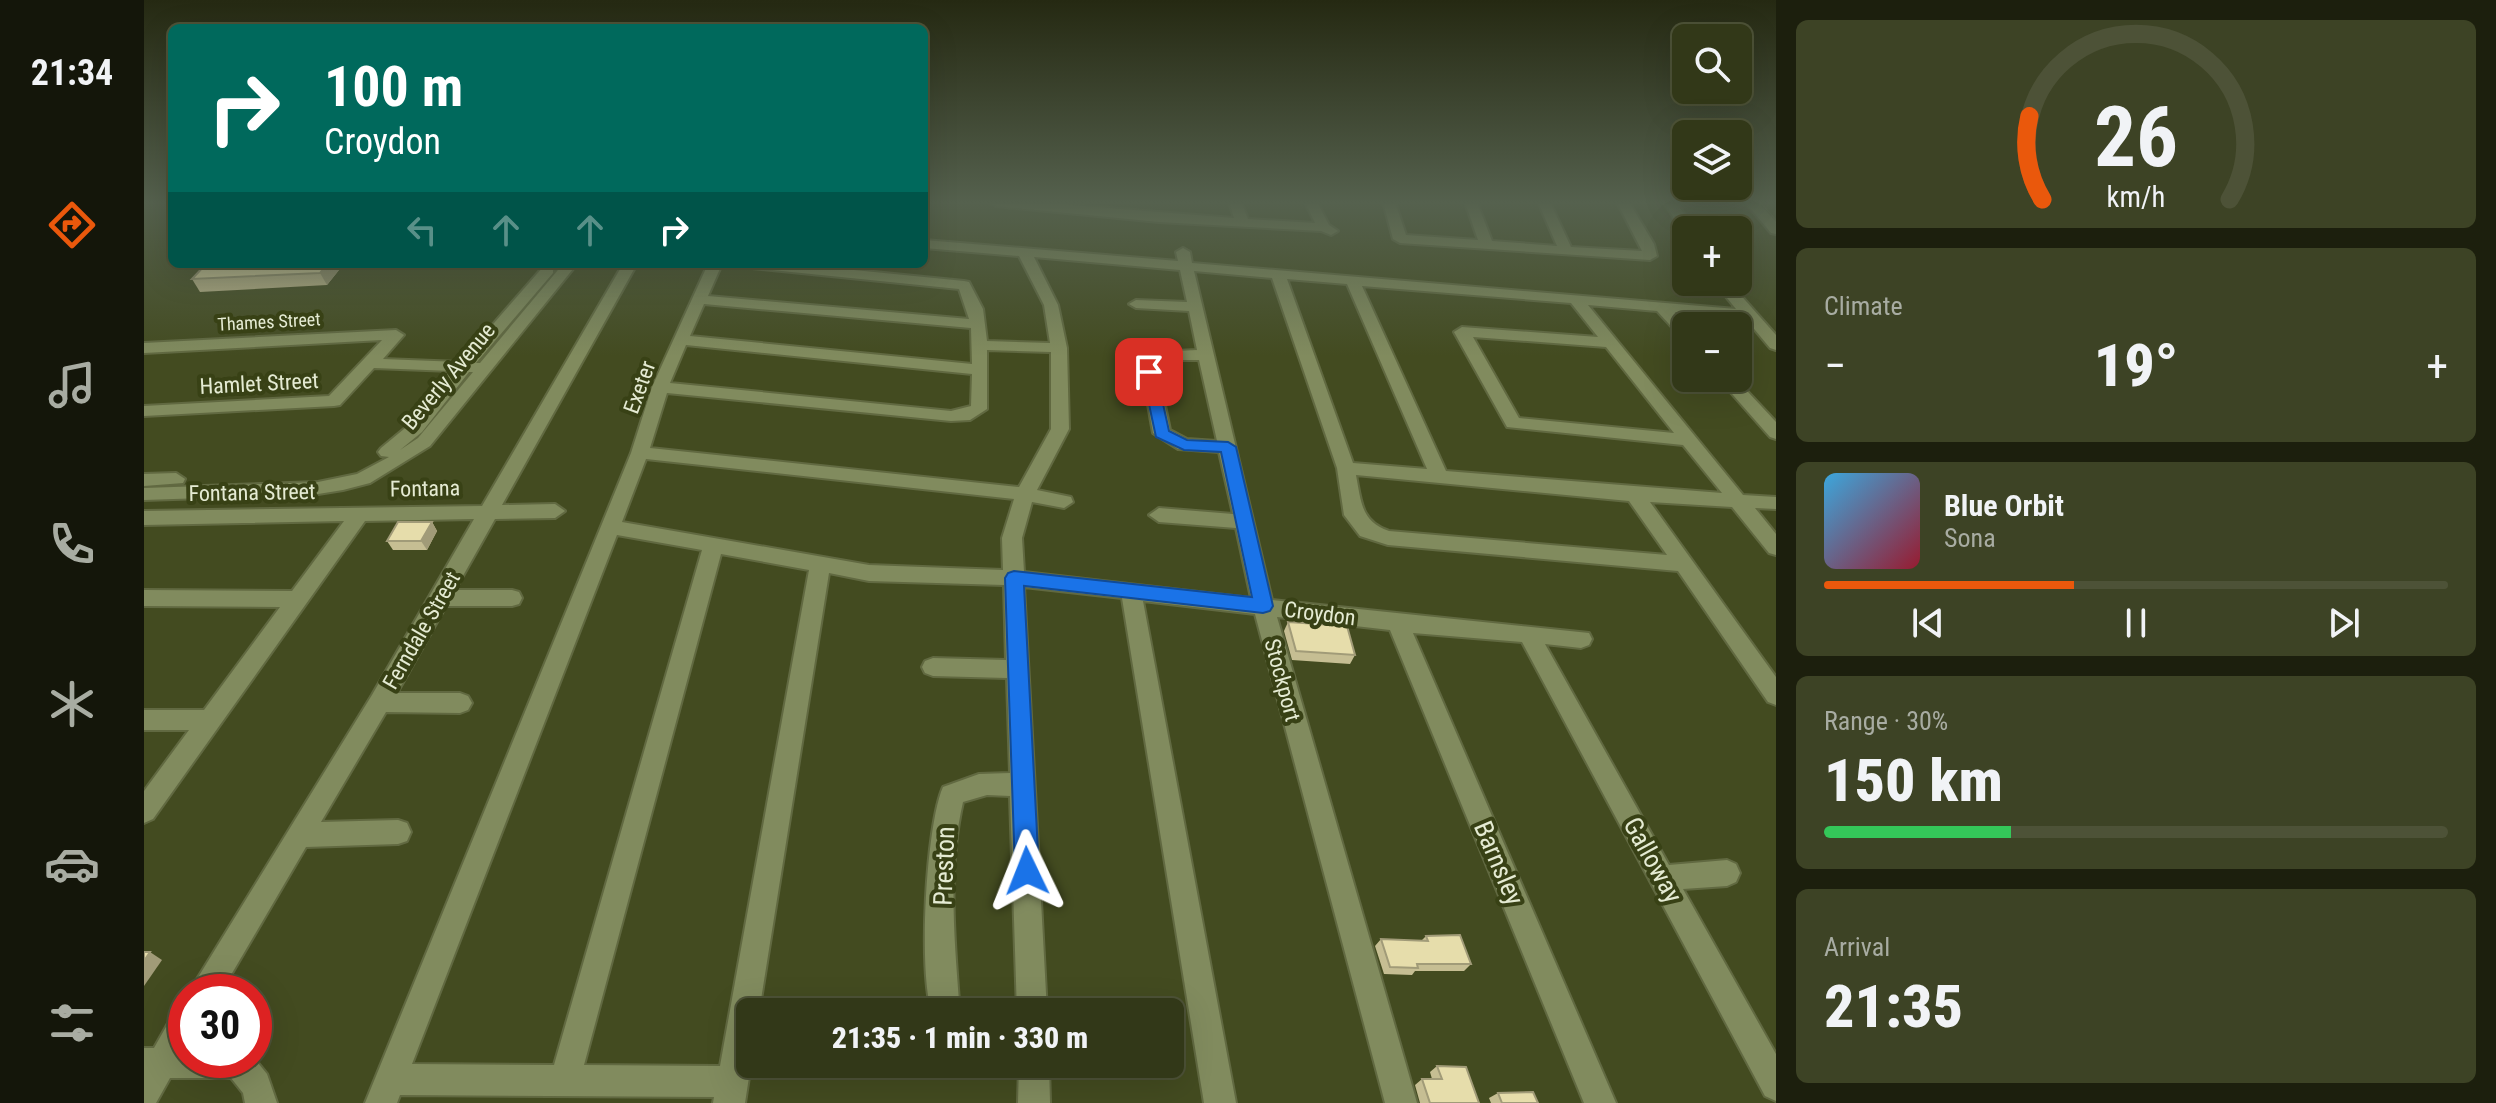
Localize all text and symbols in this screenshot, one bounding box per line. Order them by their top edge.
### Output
map controls [1672,24,1752,392]
button: search [1672,24,1752,104]
text: 21:34 [31,52,113,94]
text: 100 m [324,54,463,120]
icon: right [192,56,296,160]
text: 26 [2094,89,2178,186]
button: layers [1672,120,1752,200]
text: Croydon [324,121,441,163]
text: km/h [2107,180,2165,214]
icon: directions [44,197,100,253]
icon: left [400,208,444,252]
icon: ahead [484,208,528,252]
icon: ahead [568,208,612,252]
icon: right [652,208,696,252]
button: + [1672,216,1752,296]
text: Climate [1824,291,1903,321]
street label: Thames Street [217,308,321,335]
button: − [1672,312,1752,392]
street label: Beverly Avenue [397,318,500,435]
text: 19° [2094,330,2178,401]
pin [1115,338,1183,406]
text: − [1824,340,1846,392]
text: + [2426,340,2448,392]
icon: arrive [1127,350,1171,394]
icon: music [44,357,100,413]
street label: Exeter [618,357,661,417]
street label: Hamlet Street [199,368,319,399]
street label: Fontana [390,475,460,502]
street label: Fontana Street [188,479,316,506]
text: Blue Orbit [1944,488,2064,523]
icon: phone [44,516,100,572]
text: Sona [1944,523,1996,553]
street label: Ferndale Street [378,567,465,693]
street label: Croydon [1283,597,1357,630]
icon: previous [1906,601,1950,645]
icon: pause [2114,601,2158,645]
icon: next [2322,601,2366,645]
street label: Stockport [1260,636,1306,724]
icon: climate [44,676,100,732]
text: Range · 30% [1824,706,1948,736]
text: 150 km [1824,745,2003,816]
street label: Galloway [1617,812,1689,908]
street label: Barnsley [1468,817,1530,909]
street label: Preston [928,826,960,906]
position arrow [985,829,1069,913]
icon: car [44,836,100,892]
text: Arrival [1824,932,1890,962]
text: 21:35 [1824,971,1963,1042]
speed limit sign: 30 [168,974,272,1078]
icon: filters [44,995,100,1051]
text: 21:35 · 1 min · 330 m [832,1020,1088,1055]

